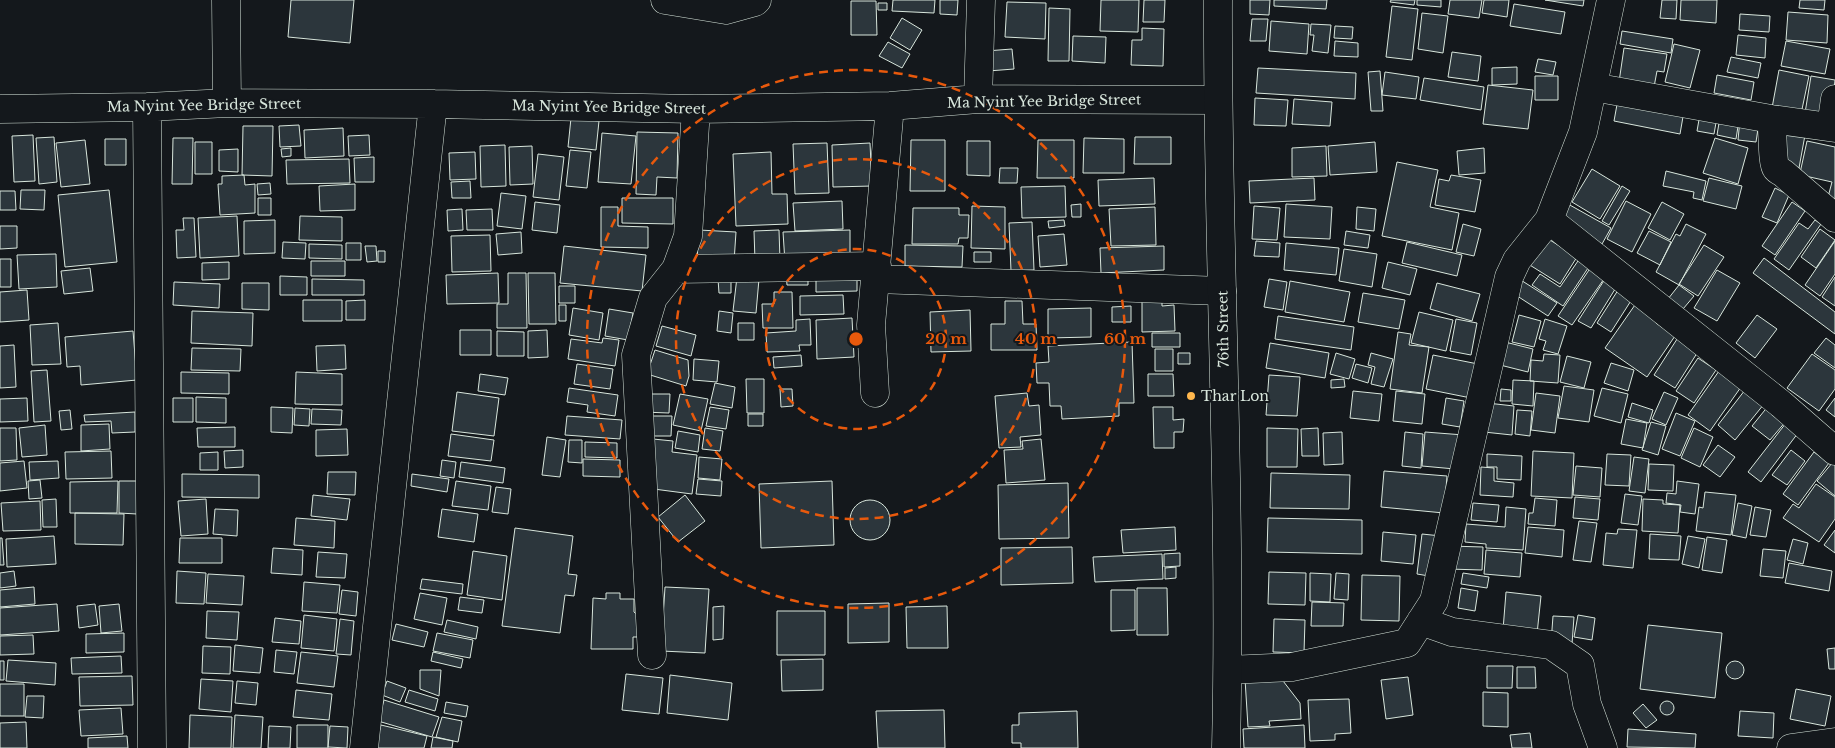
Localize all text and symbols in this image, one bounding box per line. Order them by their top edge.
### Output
street label: Ma Nyint Yee Bridge Street [947,90,1142,112]
street label: Ma Nyint Yee Bridge Street [107,94,302,116]
street label: Ma Nyint Yee Bridge Street [512,96,707,118]
street label: 76th Street [1213,290,1233,368]
text: 20 m [925,329,967,348]
text: 40 m [1015,329,1057,348]
text: 60 m [1104,329,1146,348]
centre of rings [847,330,865,348]
place label: Thar Lon [1201,387,1269,405]
marker: Thar Lon [1185,390,1197,402]

